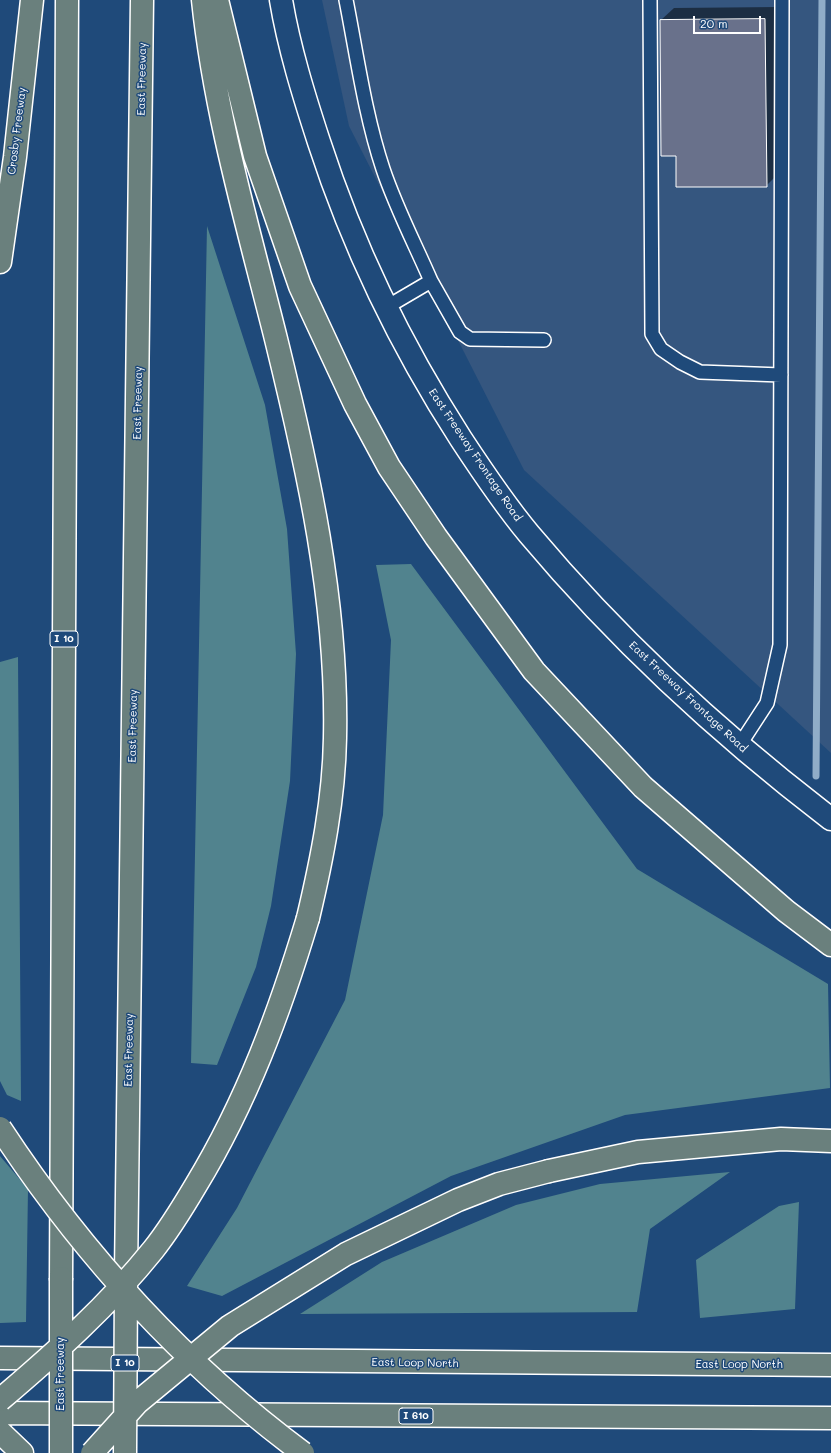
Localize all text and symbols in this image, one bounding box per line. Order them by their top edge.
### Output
scale bar [695,8,763,34]
text: 20 m [700,15,728,31]
street label: East Freeway [135,42,149,116]
street label: Crosby Freeway [5,87,29,175]
street label: East Freeway [131,366,145,440]
street label: East Freeway Frontage Road [426,386,524,524]
road number: I 10 [50,631,78,647]
street label: East Freeway Frontage Road [626,639,750,755]
street label: East Freeway [126,689,140,763]
street label: East Freeway [122,1013,136,1087]
street label: East Freeway [54,1337,68,1411]
road number: I 10 [111,1355,139,1371]
street label: East Loop North [371,1356,459,1370]
street label: East Loop North [695,1358,783,1372]
road number: I 610 [399,1408,433,1424]

